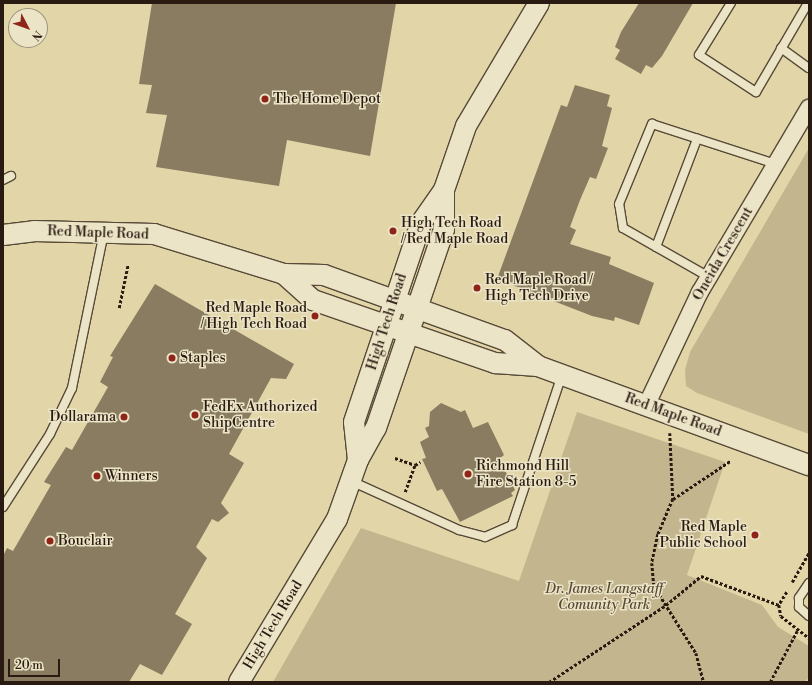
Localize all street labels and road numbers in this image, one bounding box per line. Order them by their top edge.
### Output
street label: Oneida Crescent [689,204,757,304]
street label: Red Maple Road [47,223,149,243]
street label: High Tech Road [363,272,411,372]
street label: Red Maple Road [622,390,724,440]
street label: High Tech Road [240,578,306,672]

